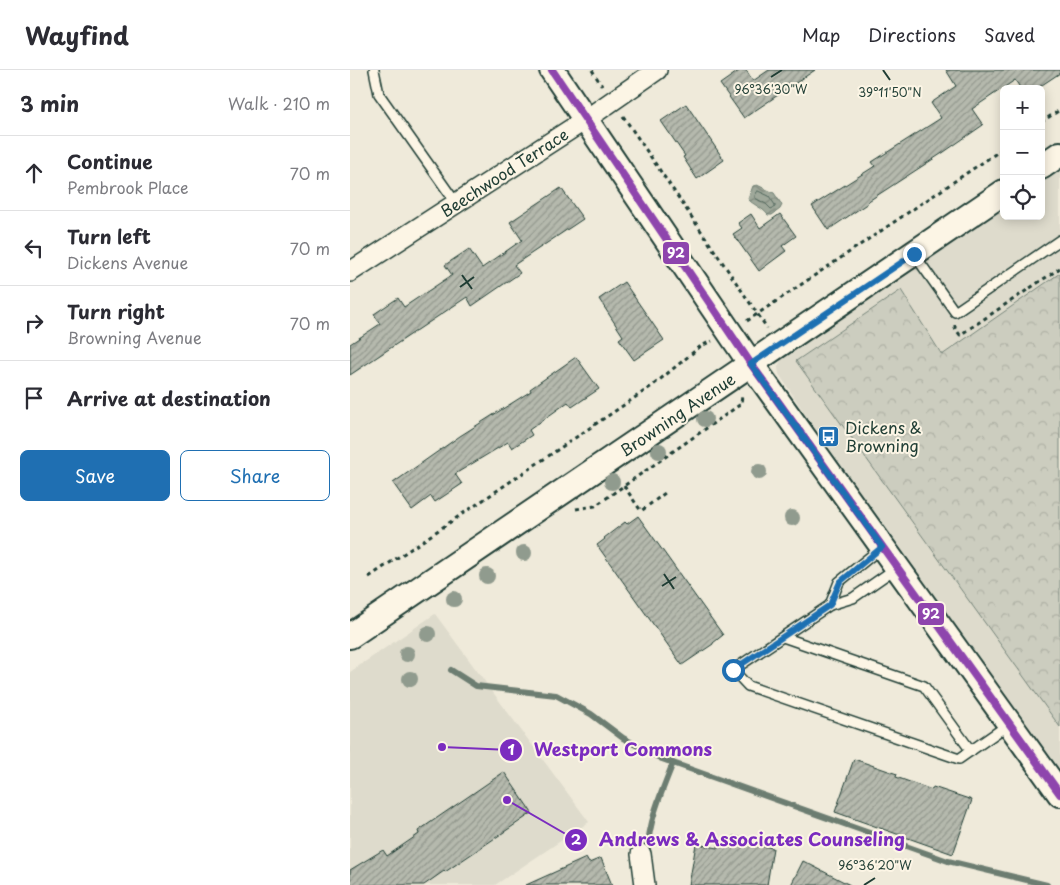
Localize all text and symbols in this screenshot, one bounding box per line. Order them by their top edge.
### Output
text: Wayfind [25,17,129,53]
text: Map [802,21,840,48]
text: Directions [868,21,956,48]
text: Saved [984,21,1035,48]
text: 96°36'30"W [735,80,808,98]
text: 39°11'50"N [858,83,922,101]
map controls [1000,85,1045,220]
button: + [1000,85,1045,130]
text: 3 min [20,87,79,119]
text: Walk · 210 m [228,91,330,115]
street label: Beechwood Terrace [435,122,573,222]
button: − [1000,130,1045,175]
text: Continue [67,147,153,175]
icon: ahead [20,159,48,187]
text: 70 m [290,161,330,185]
text: Pembrook Place [67,175,189,199]
button: locate [1000,175,1045,220]
text: Turn left [67,222,151,250]
icon: left [20,234,48,262]
text: 70 m [290,236,330,260]
line badge: 92 [662,241,690,265]
text: 92 [667,242,685,263]
route end [903,243,926,266]
text: Dickens Avenue [67,250,188,274]
text: Turn right [67,297,165,325]
icon: right [20,309,48,337]
text: 70 m [290,311,330,335]
text: Browning Avenue [67,325,202,349]
street label: Browning Avenue [614,366,740,462]
icon: arrive [20,384,48,412]
text: Arrive at destination [67,384,271,412]
place label: Dickens & Browning [845,415,922,457]
bus stop icon: Dickens & Browning [817,424,841,448]
button: Save [20,450,170,501]
button: Share [180,450,330,501]
line badge: 92 [917,602,945,626]
text: 92 [922,603,940,624]
route start [722,659,745,682]
callout: Westport Commons [499,733,723,766]
text: Westport Commons [534,735,713,762]
text: 1 [507,737,515,760]
callout: Andrews & Associates Counseling [563,824,915,857]
text: Andrews & Associates Counseling [599,825,905,852]
text: 2 [571,827,582,850]
text: 96°36'20"W [838,856,912,874]

